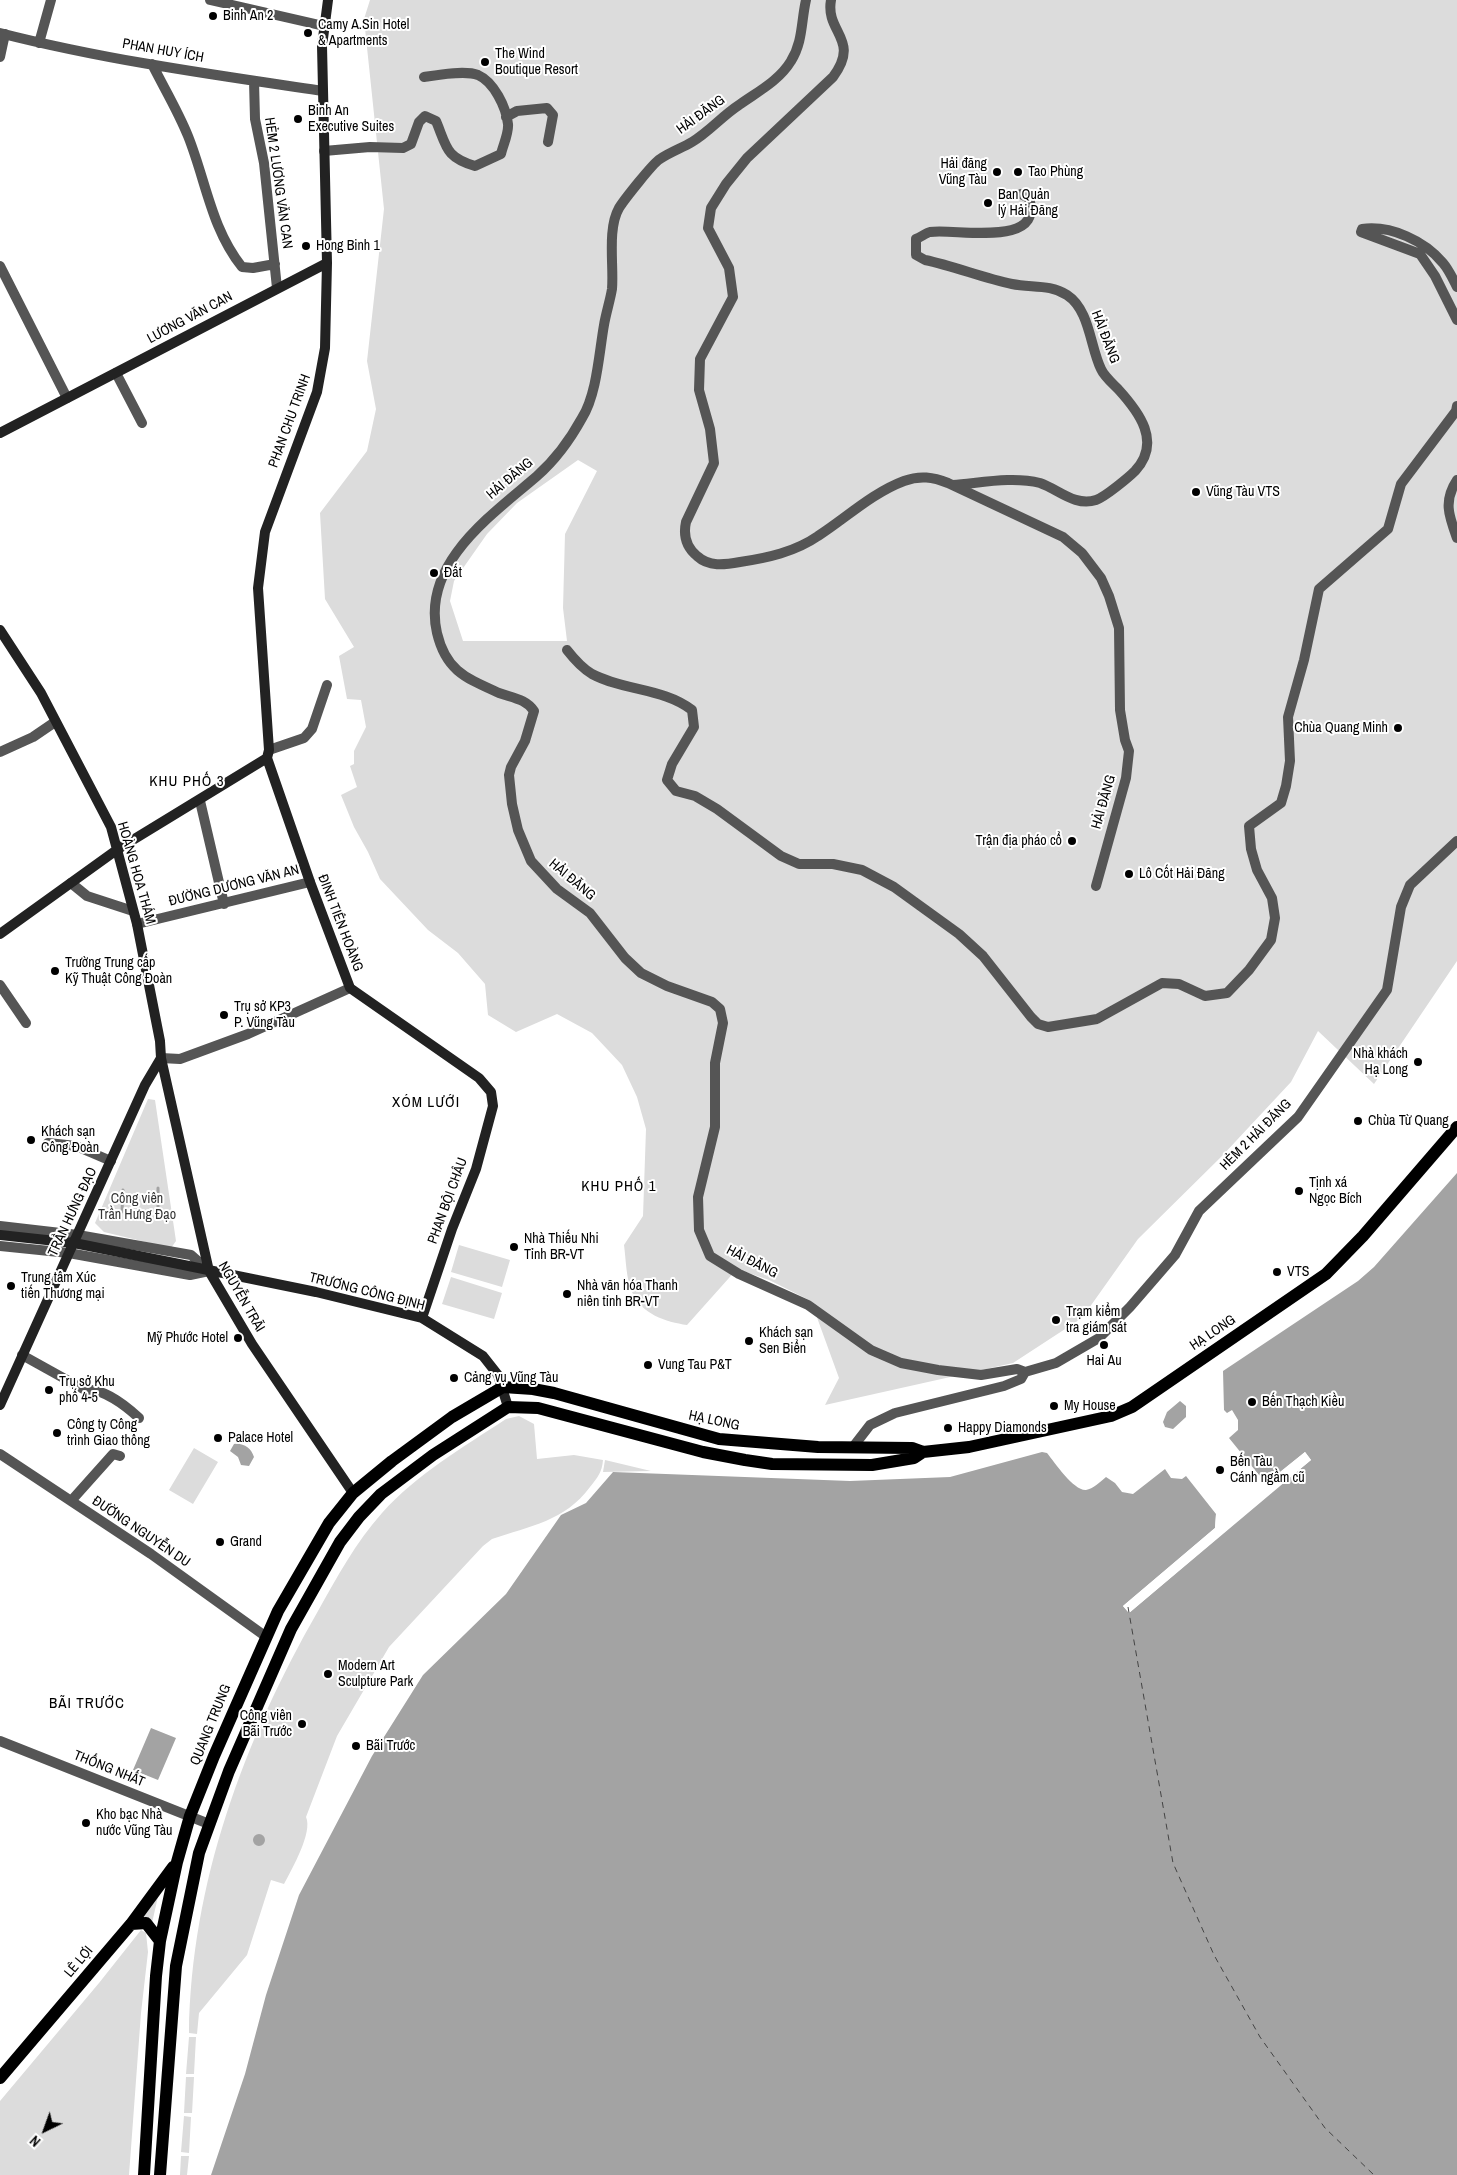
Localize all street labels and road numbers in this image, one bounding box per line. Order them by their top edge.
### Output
street label: PHAN HUY ÍCH [121,36,205,66]
street label: HẢI ĐĂNG [674,92,728,138]
street label: HẺM 2 LƯƠNG VĂN CAN [260,116,296,250]
street label: LƯƠNG VĂN CAN [144,288,236,348]
street label: HẢI ĐĂNG [1087,308,1123,366]
street label: PHAN CHU TRINH [265,372,315,470]
street label: HẢI ĐĂNG [483,455,537,503]
street label: HẢI ĐĂNG [1088,773,1120,831]
street label: HOÀNG HOA THÁM [113,820,159,926]
street label: HẢI ĐĂNG [545,856,599,904]
street label: ĐƯỜNG DƯƠNG VĂN AN [167,862,301,910]
street label: ĐINH TIÊN HOÀNG [314,872,366,974]
street label: HẺM 2 HẢI ĐĂNG [1217,1096,1295,1174]
street label: PHAN BỘI CHÂU [425,1156,471,1246]
street label: TRẦN HƯNG ĐẠO [45,1165,101,1259]
street label: HẢI ĐĂNG [723,1242,781,1282]
street label: NGUYỄN TRÃI [214,1259,268,1335]
street label: TRƯƠNG CÔNG ĐỊNH [307,1270,427,1314]
street label: HẠ LONG [1187,1312,1239,1354]
street label: HẠ LONG [687,1407,741,1435]
street label: ĐƯỜNG NGUYỄN DU [89,1493,193,1571]
street label: QUANG TRUNG [187,1682,235,1768]
street label: THỐNG NHẤT [71,1747,147,1791]
street label: LÊ LỢI [61,1943,97,1981]

